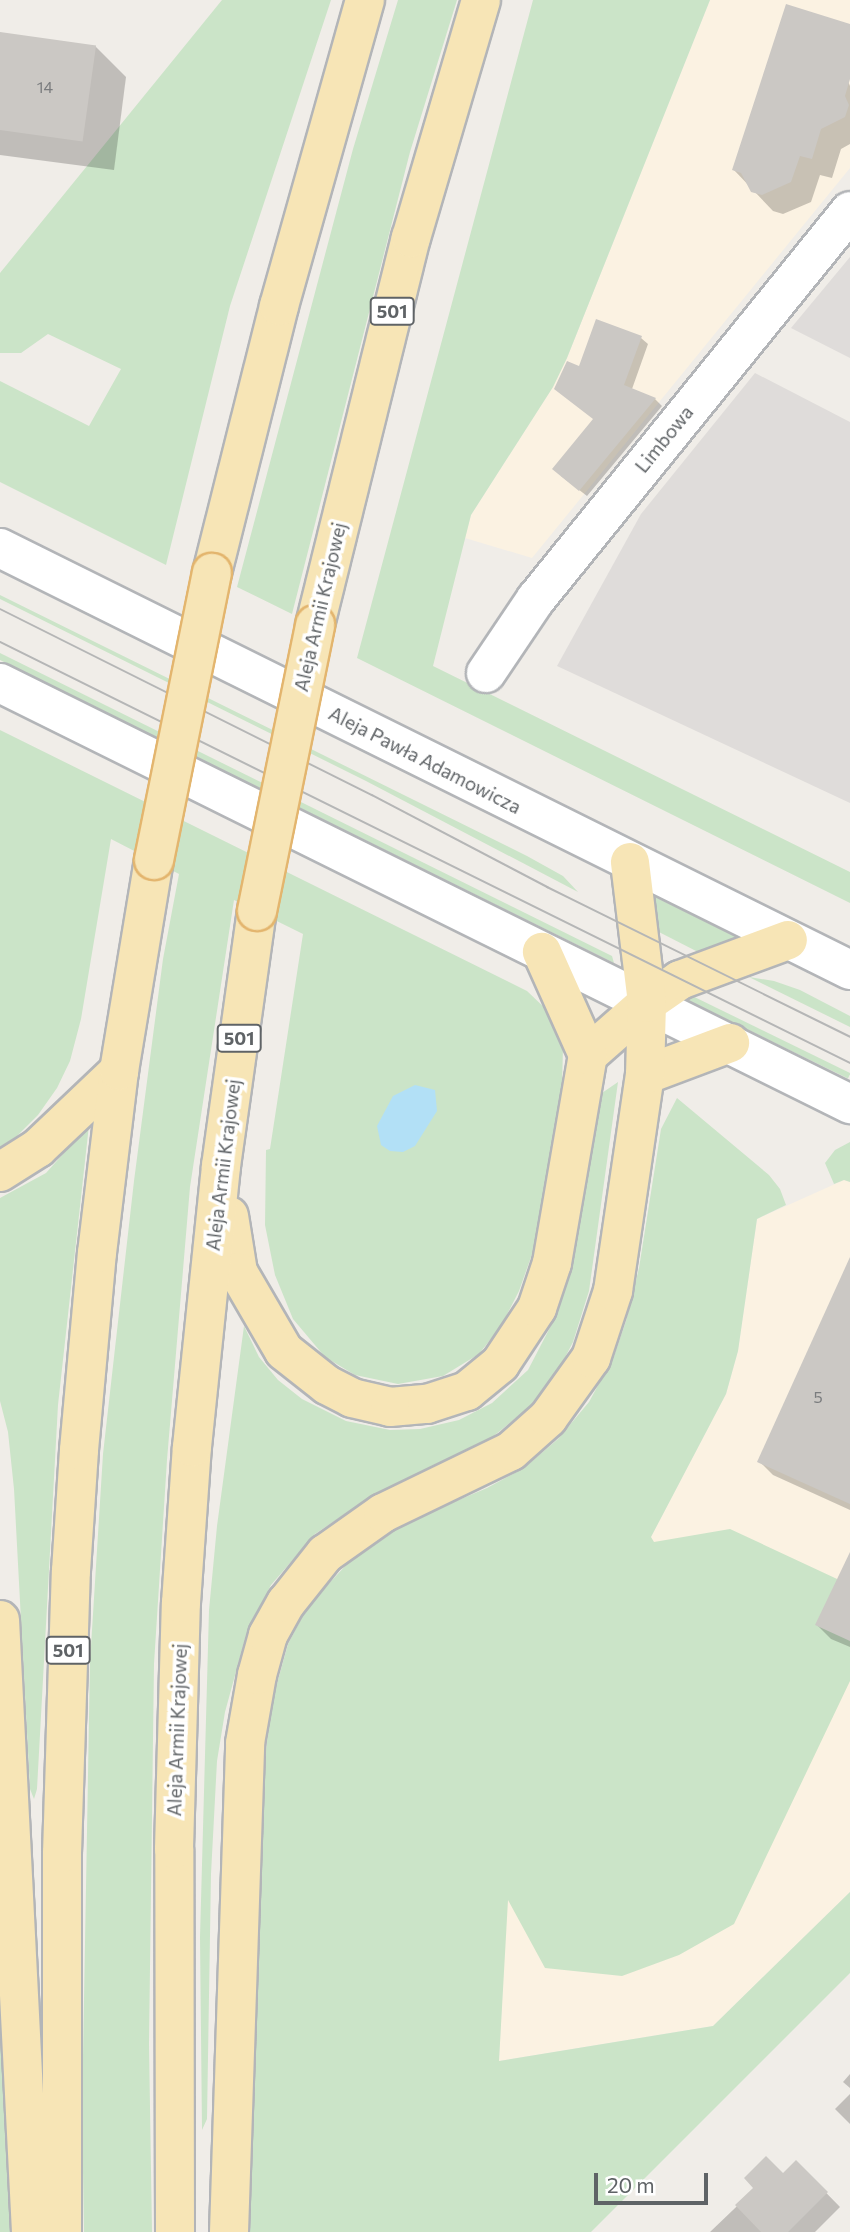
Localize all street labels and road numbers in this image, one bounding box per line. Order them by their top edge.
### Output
road number: 501 [369,296,415,326]
street label: Limbowa [630,401,698,477]
street label: Aleja Armii Krajowej [289,520,351,694]
street label: Aleja Pawła Adamowicza [325,702,525,818]
road number: 501 [216,1023,262,1052]
street label: Aleja Armii Krajowej [201,1078,245,1252]
road number: 501 [45,1636,91,1665]
street label: Aleja Armii Krajowej [163,1643,191,1817]

